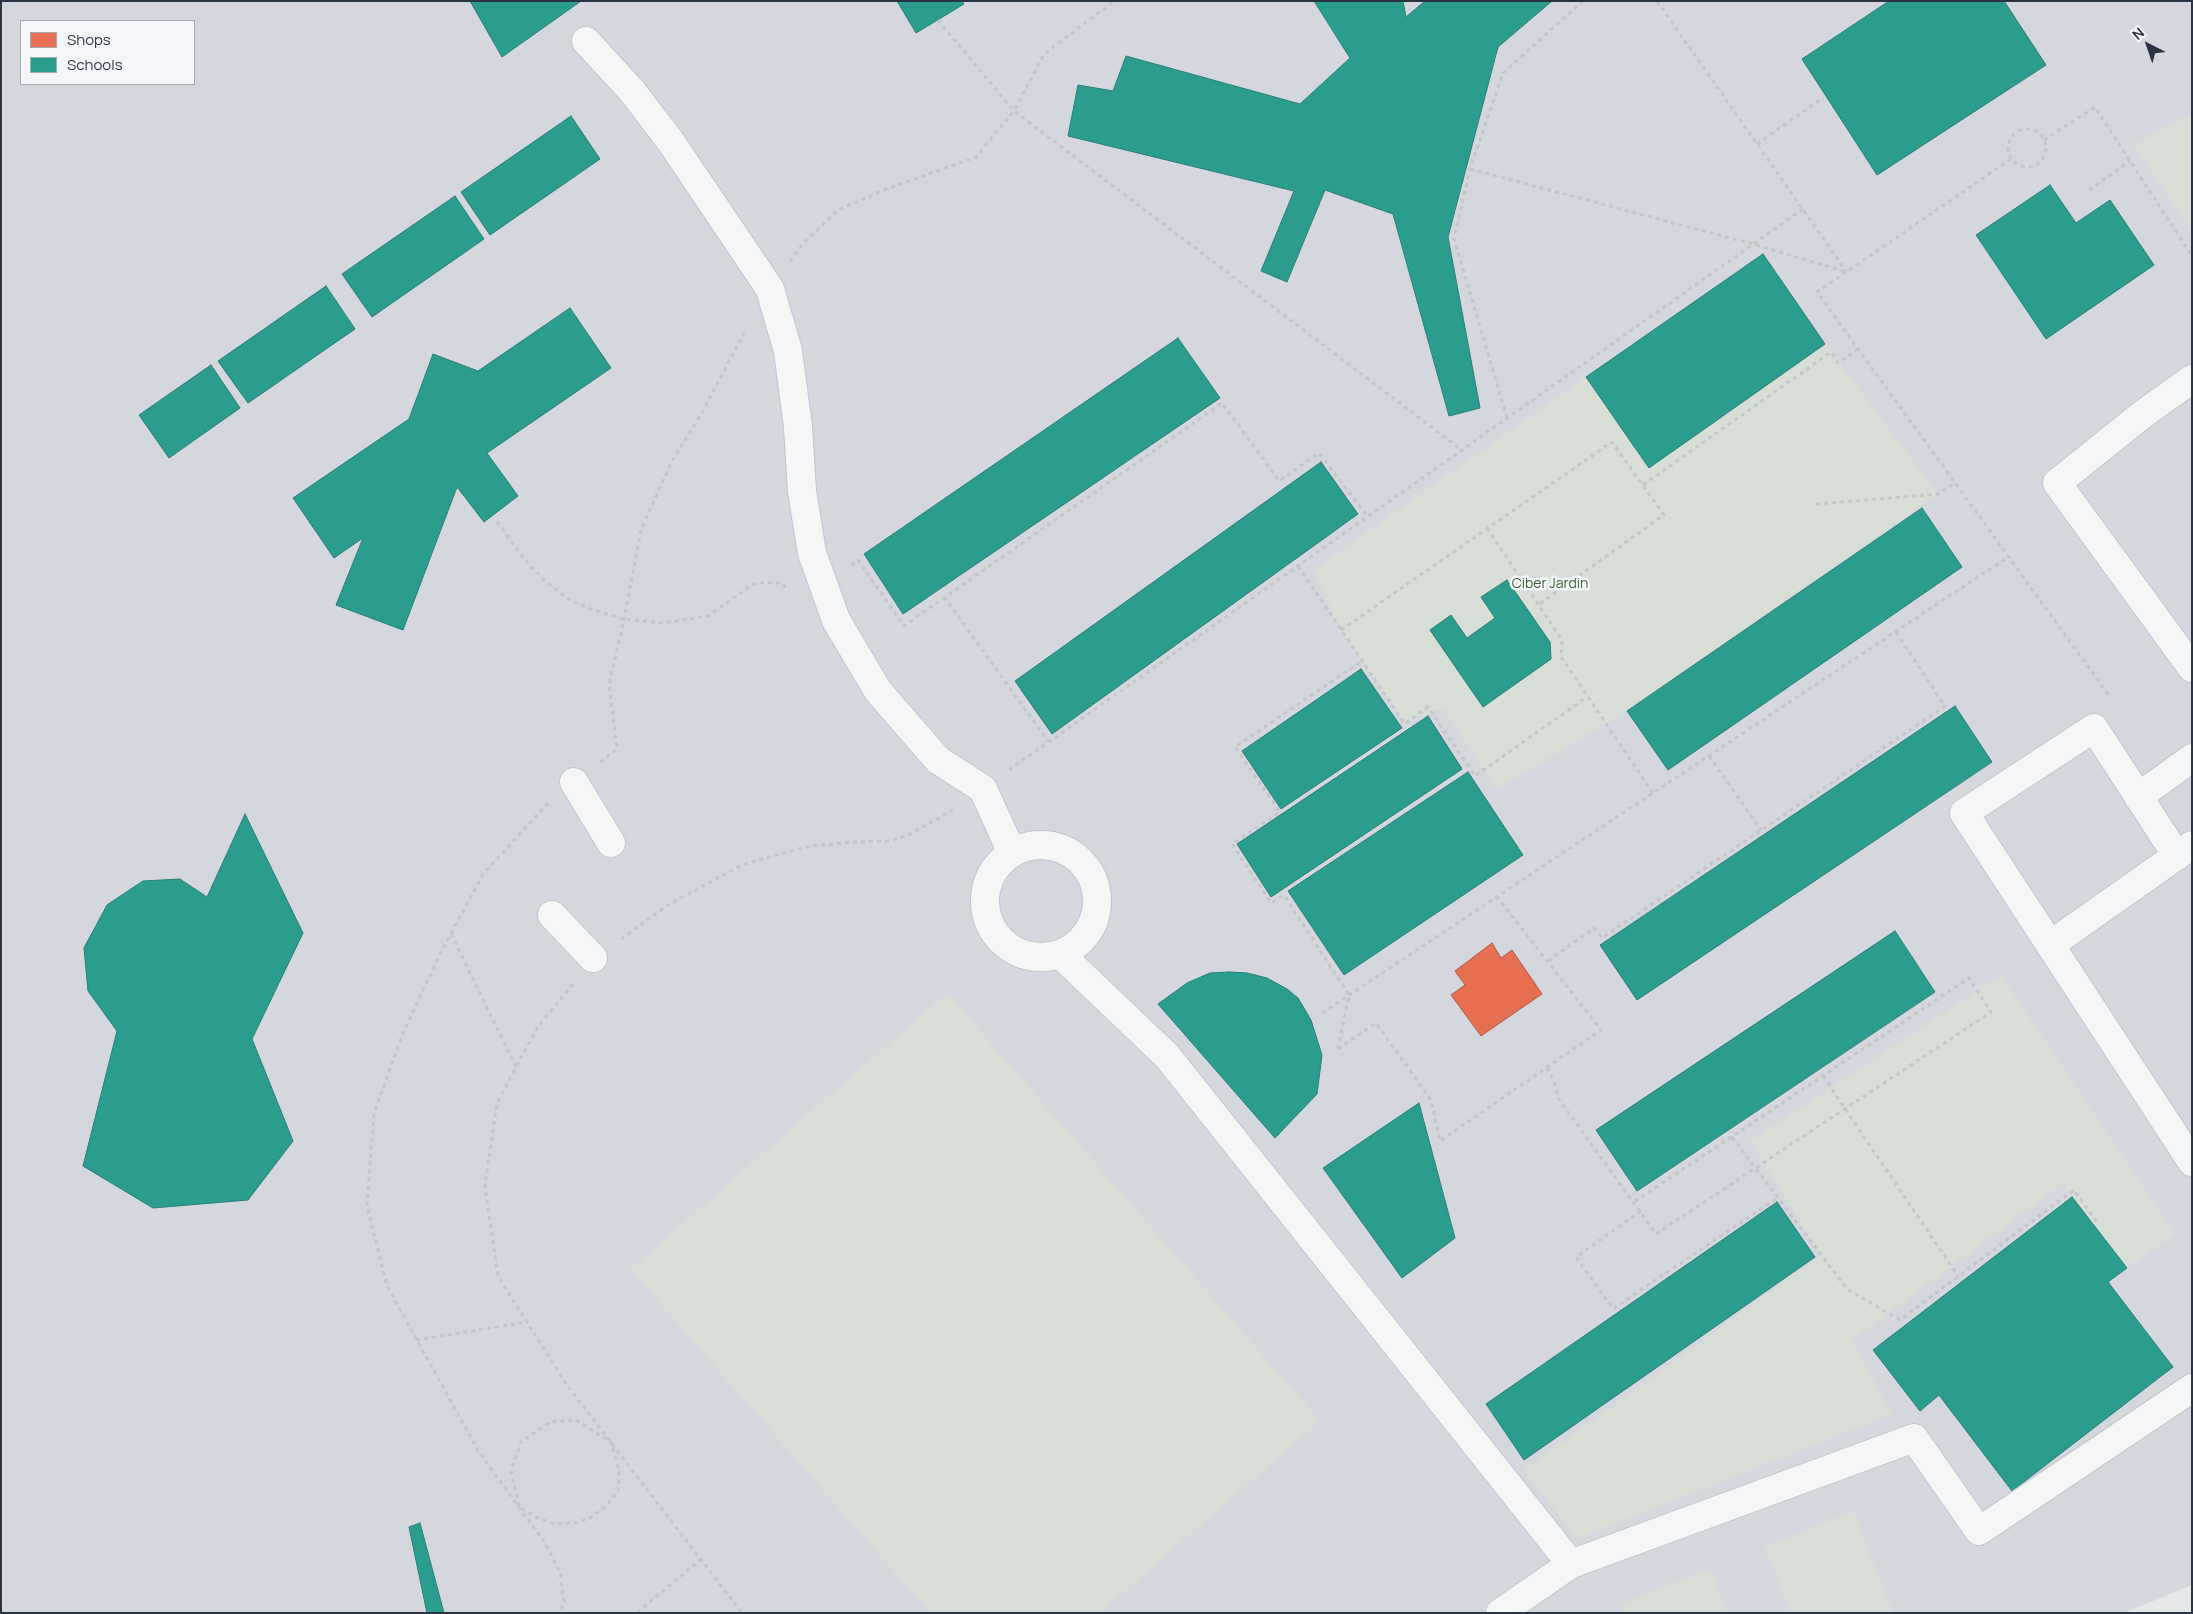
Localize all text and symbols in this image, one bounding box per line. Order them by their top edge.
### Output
legend [20,20,195,85]
north arrow [2123,20,2173,70]
text: N [2128,23,2148,44]
text: Shops [67,29,111,50]
text: Schools [67,54,123,75]
park label: Ciber Jardin [1512,576,1588,592]

